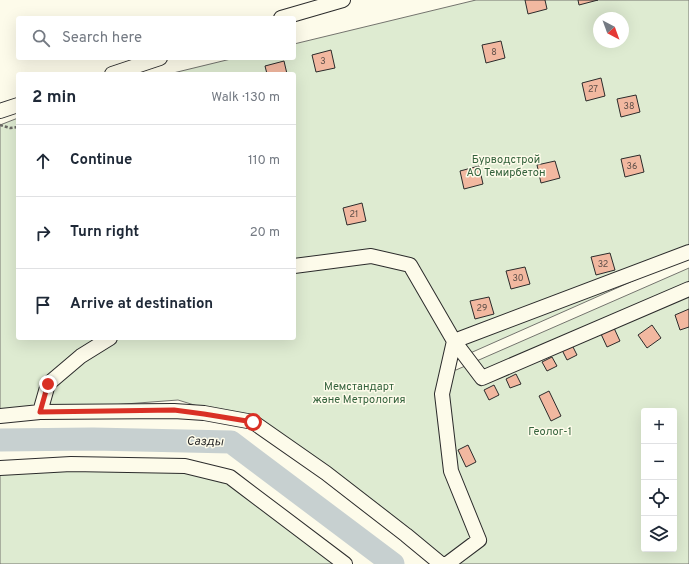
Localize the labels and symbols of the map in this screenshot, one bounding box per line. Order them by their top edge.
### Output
north arrow [593,12,629,48]
house number: 8 [491,47,497,58]
house number: 3 [320,56,326,67]
house number: 27 [588,84,598,95]
house number: 38 [624,101,634,112]
park label: Бурводстрой АО Темирбетон [466,153,546,180]
house number: 36 [627,161,637,172]
house number: 21 [350,209,358,220]
house number: 32 [598,259,608,270]
house number: 30 [512,273,524,284]
house number: 29 [477,303,487,314]
route end [39,375,57,393]
park label: Мемстандарт және Метрология [313,380,405,407]
route start [244,413,262,431]
park label: Геолог-1 [528,425,572,439]
water label: Сазды [186,434,224,450]

